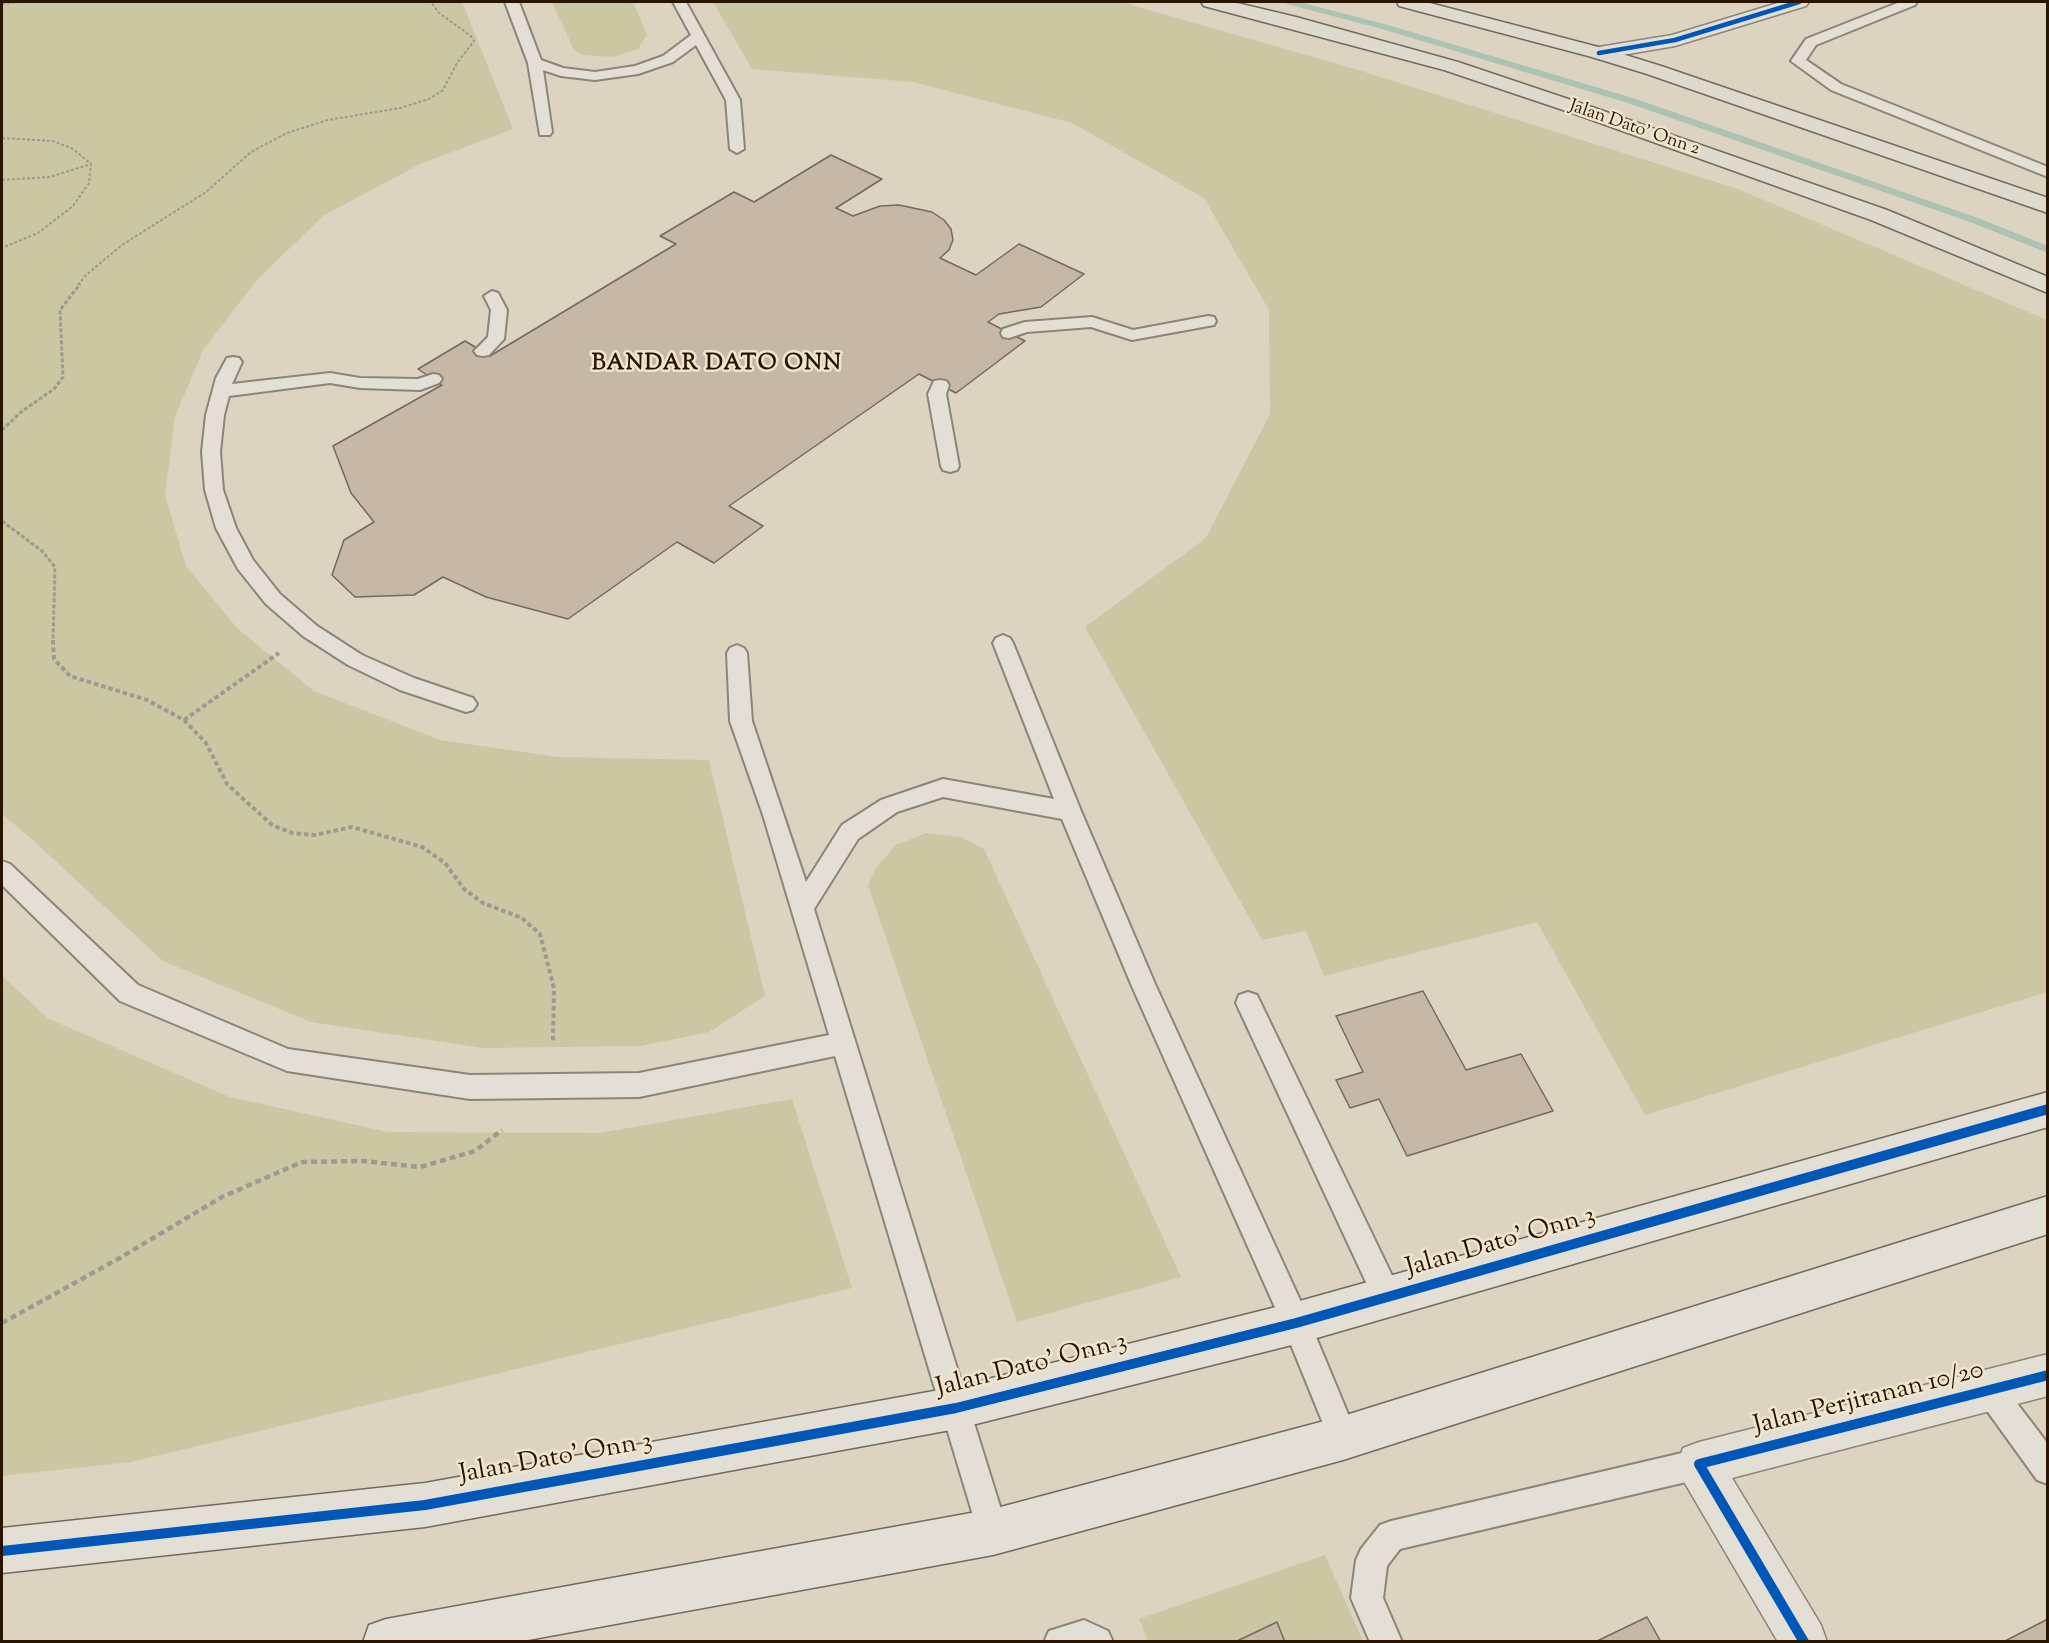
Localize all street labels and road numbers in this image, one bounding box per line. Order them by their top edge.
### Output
street label: Jalan Dato' Onn 2 [1566,97,1702,161]
street label: Jalan Dato' Onn 3 [1403,1202,1599,1286]
street label: Jalan Dato' Onn 3 [933,1328,1131,1406]
street label: Jalan Perjiranan 10/20 [1751,1356,1987,1444]
street label: Jalan Dato' Onn 3 [457,1428,655,1492]

